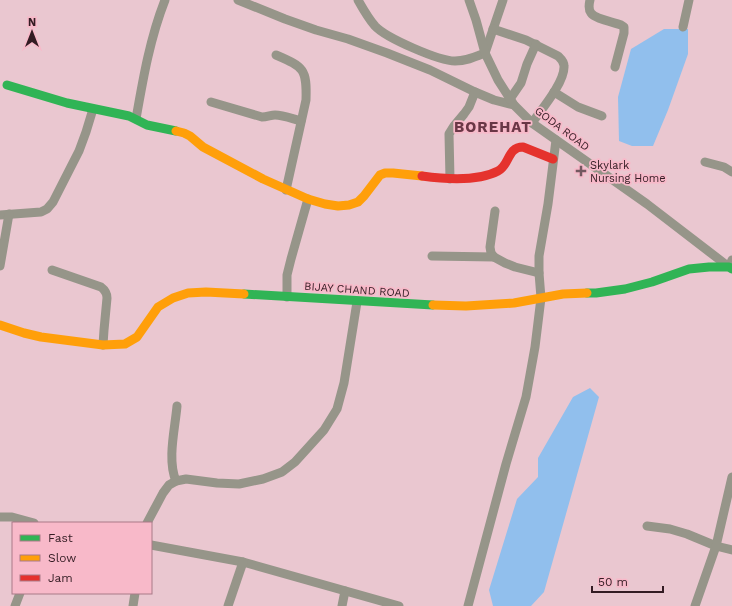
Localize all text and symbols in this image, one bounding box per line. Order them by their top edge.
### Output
north arrow [12,12,52,52]
text: N [28,16,36,29]
street label: GODA ROAD [532,104,592,154]
district label: BOREHAT [454,118,532,136]
place label: Skylark Nursing Home [590,159,666,185]
marker: Skylark Nursing Home [575,165,587,177]
street label: BIJAY CHAND ROAD [304,280,410,300]
legend [12,522,152,594]
text: Fast [48,531,73,545]
text: Slow [48,551,76,565]
scale bar [592,568,663,594]
text: Jam [48,571,73,585]
text: 50 m [598,575,628,589]

